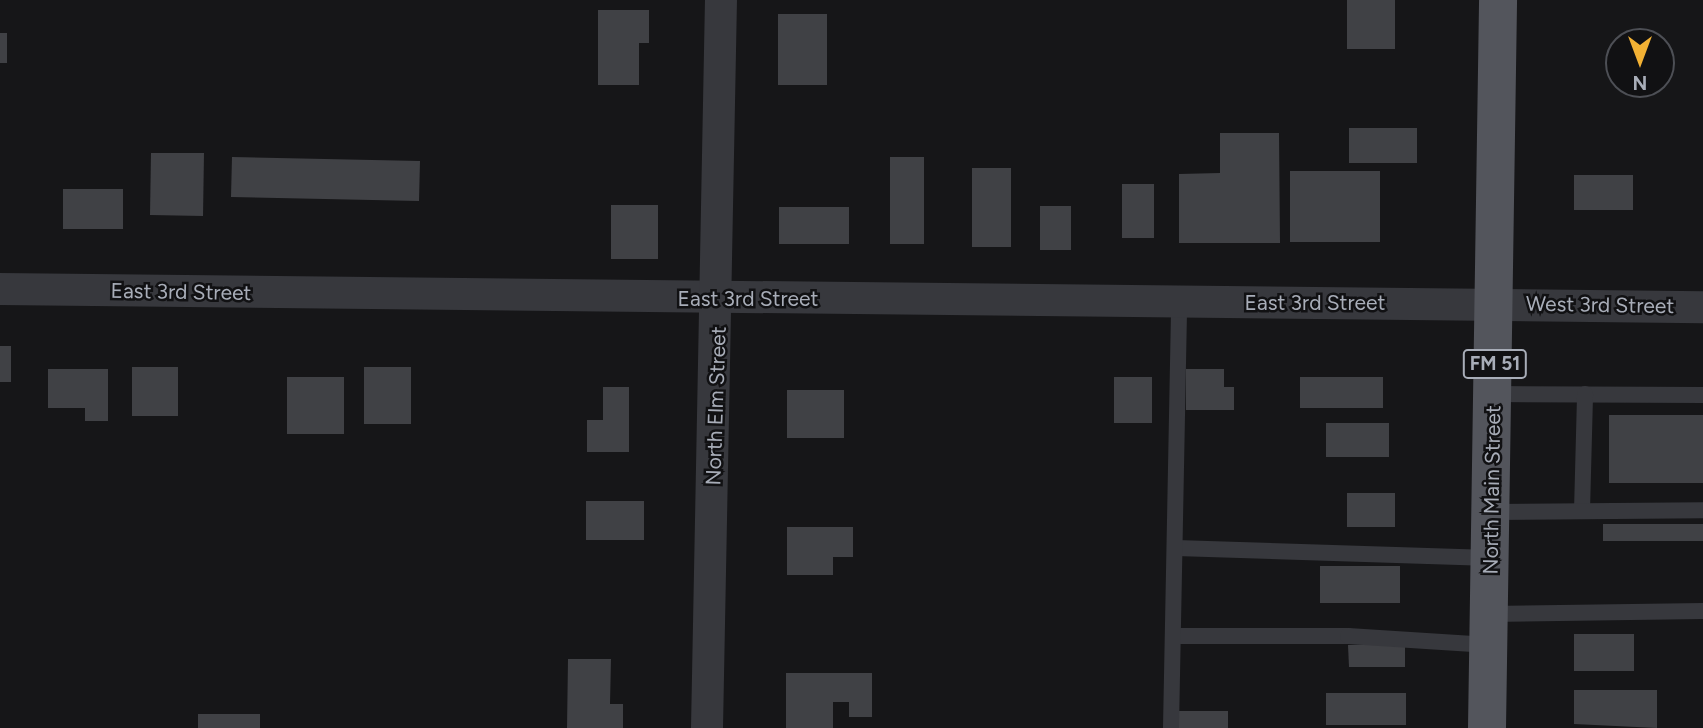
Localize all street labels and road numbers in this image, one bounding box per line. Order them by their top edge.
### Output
street label: East 3rd Street [110,278,252,306]
street label: East 3rd Street [678,286,818,312]
street label: East 3rd Street [1245,290,1385,316]
street label: West 3rd Street [1526,291,1674,319]
street label: North Elm Street [701,326,731,486]
road number: FM 51 [1462,348,1528,380]
street label: North Main Street [1478,405,1506,575]

